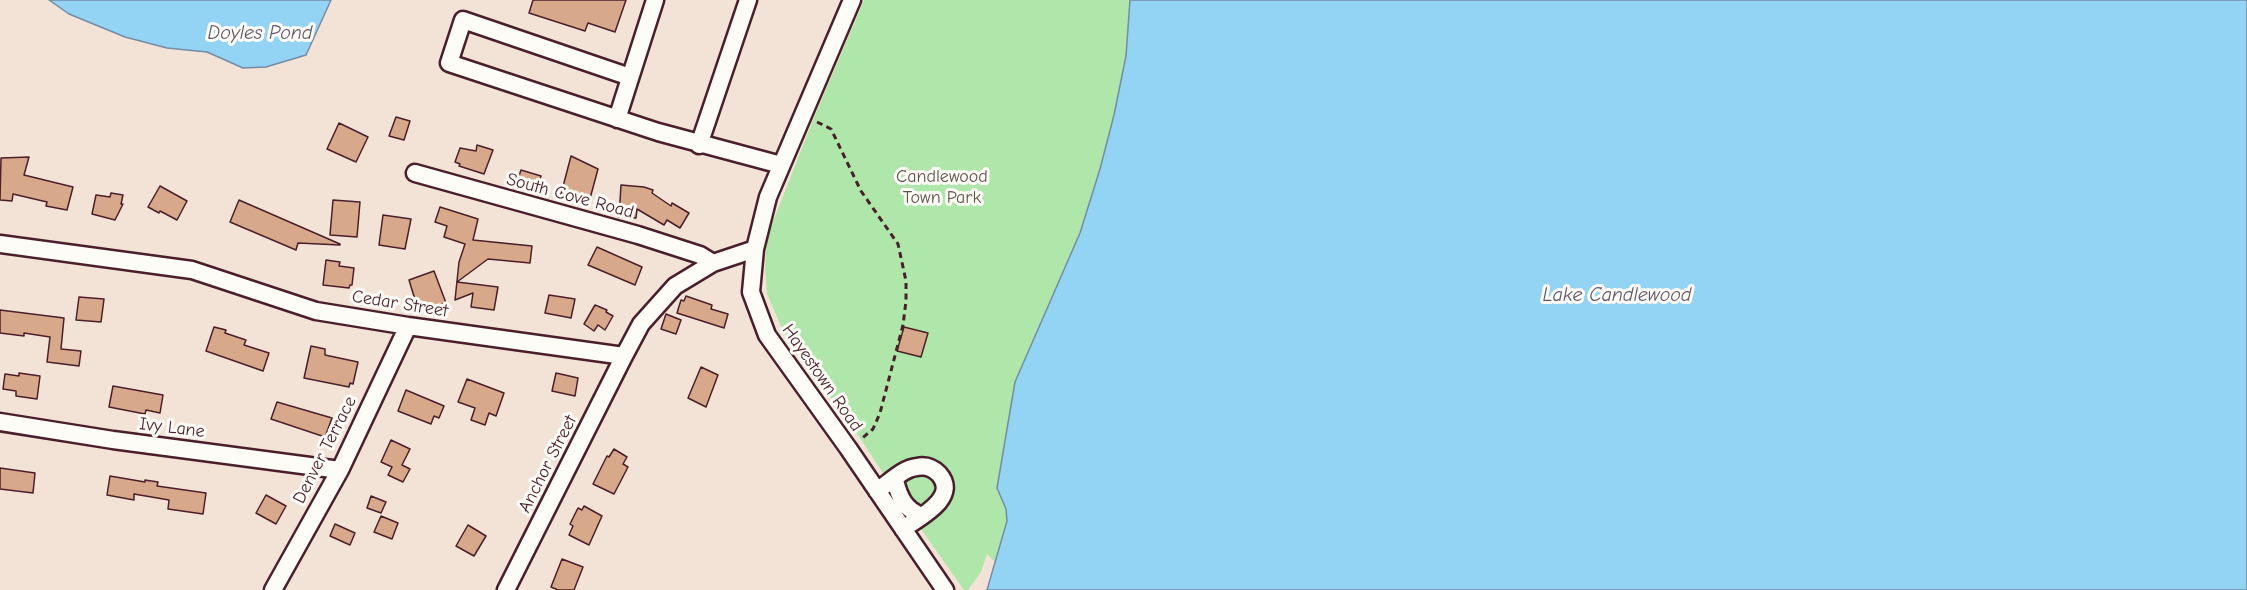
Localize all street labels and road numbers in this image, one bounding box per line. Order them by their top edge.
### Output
street label: South Cove Road [504,169,636,223]
street label: Cedar Street [350,286,450,322]
street label: Hayestown Road [777,320,867,436]
street label: Denver Terrace [289,393,361,507]
street label: Anchor Street [514,412,582,516]
street label: Ivy Lane [138,413,206,443]

